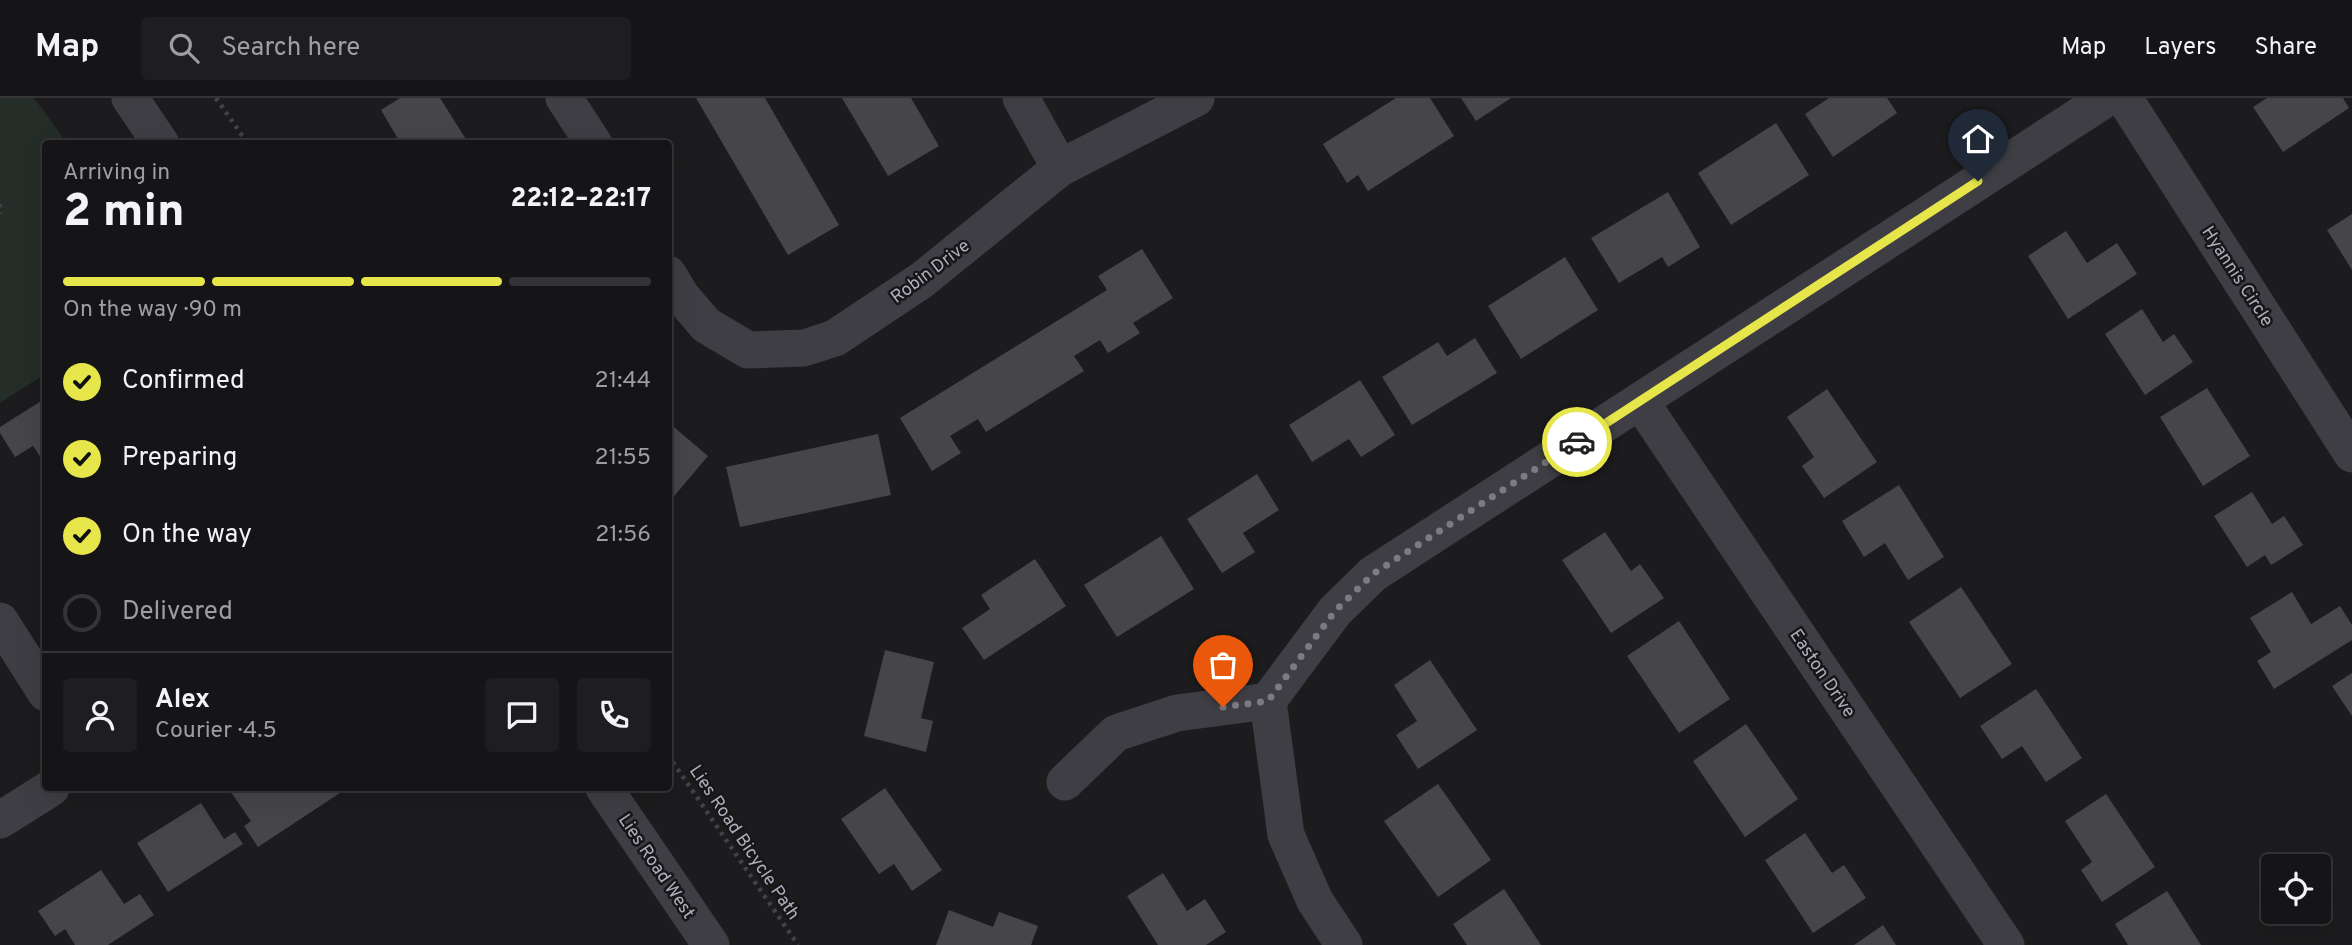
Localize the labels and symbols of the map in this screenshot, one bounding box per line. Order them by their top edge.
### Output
pin [1948,109,2008,181]
street label: Hyannis Circle [2196,222,2278,331]
street label: Robin Drive [887,235,975,309]
courier [1542,407,1612,477]
street label: Easton Drive [1784,625,1860,723]
pin [1193,635,1253,707]
street label: Lies Road Bicycle Path [683,761,804,925]
street label: Lies Road West [612,810,699,924]

